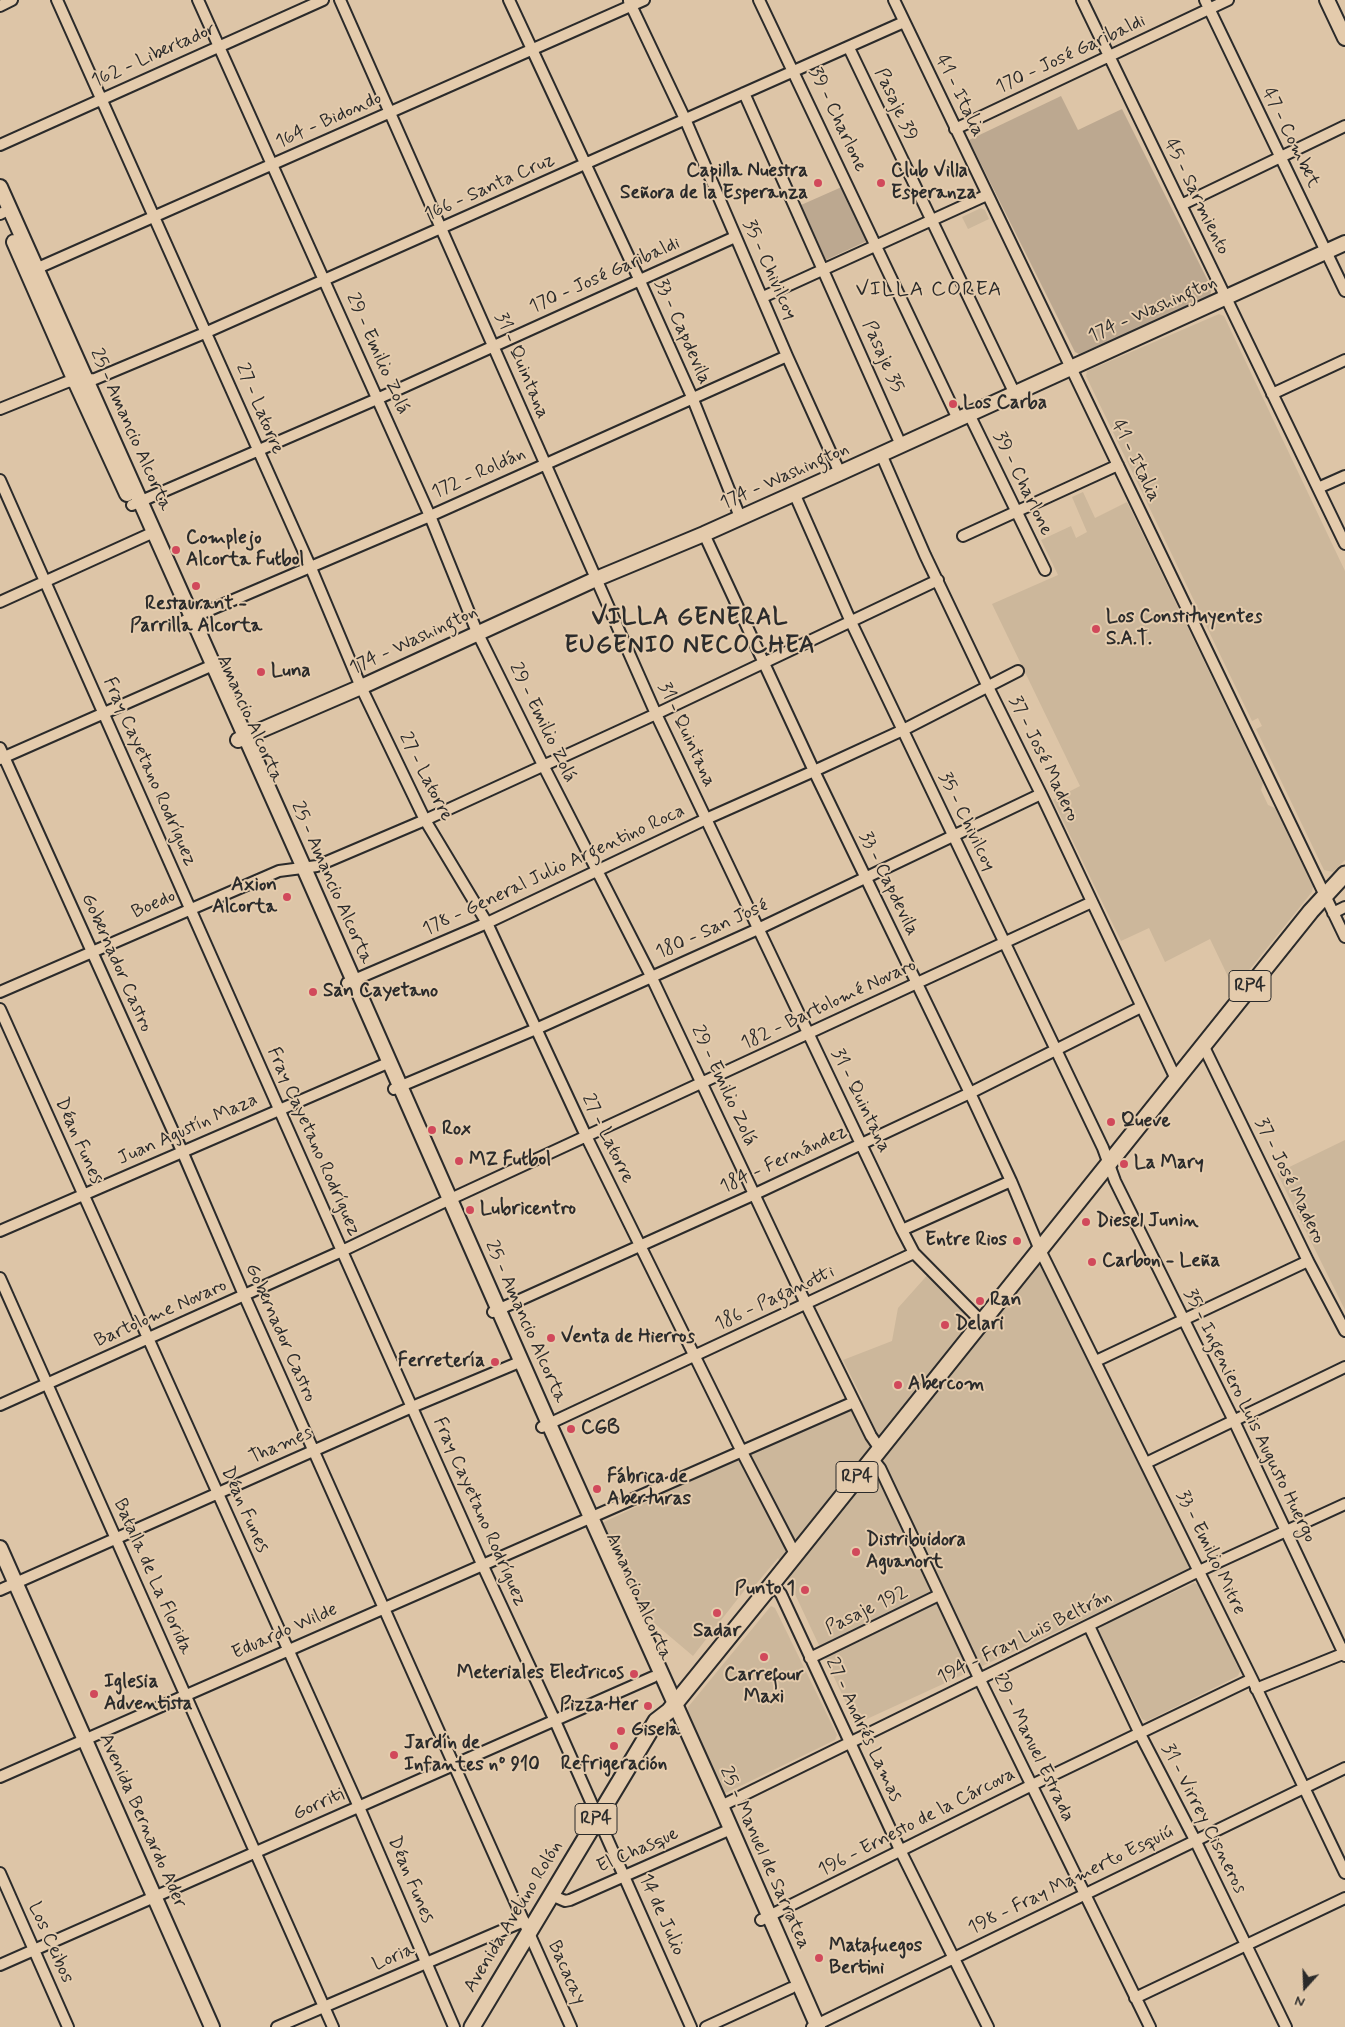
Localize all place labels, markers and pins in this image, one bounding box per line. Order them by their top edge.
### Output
place label: Capilla Nuestra Señora de la Esperanza [620,161,808,205]
place label: Club Villa Esperanza [891,161,977,205]
marker: Capilla Nuestra Señora de la Esperanza [812,177,824,189]
marker: Club Villa Esperanza [875,177,887,189]
place label: Los Carba [963,393,1047,415]
marker: Los Carba [947,398,959,410]
place label: Complejo Alcorta Futbol [186,528,304,572]
marker: Complejo Alcorta Futbol [170,544,182,556]
marker: Restaurant - Parrilla Alcorta [190,580,202,592]
place label: Restaurant - Parrilla Alcorta [130,594,262,638]
place label: Los Constituyentes S.A.T. [1106,607,1262,651]
marker: Los Constituyentes S.A.T. [1090,623,1102,635]
place label: Luna [271,661,311,683]
marker: Luna [255,666,267,678]
place label: Axion Alcorta [212,875,277,919]
marker: Axion Alcorta [281,891,293,903]
place label: San Cayetano [323,981,438,1003]
marker: San Cayetano [307,986,319,998]
place label: Queve [1121,1111,1170,1133]
marker: Queve [1105,1116,1117,1128]
place label: Rox [442,1119,471,1141]
marker: Rox [426,1124,438,1136]
place label: MZ Futbol [469,1150,551,1172]
place label: La Mary [1134,1153,1204,1175]
marker: MZ Futbol [453,1155,465,1167]
marker: La Mary [1118,1158,1130,1170]
place label: Lubricentro [480,1199,576,1221]
marker: Lubricentro [464,1204,476,1216]
place label: Diesel Junin [1096,1211,1198,1233]
marker: Diesel Junin [1080,1216,1092,1228]
place label: Entre Rios [925,1230,1007,1252]
marker: Entre Rios [1011,1235,1023,1247]
place label: Carbon - Leña [1102,1251,1220,1273]
marker: Carbon - Leña [1086,1256,1098,1268]
place label: Ran [990,1290,1022,1312]
marker: Ran [974,1295,986,1307]
place label: Delari [955,1314,1004,1336]
marker: Delari [939,1319,951,1331]
place label: Venta de Hierros [561,1327,695,1349]
marker: Venta de Hierros [545,1332,557,1344]
place label: Ferretería [398,1351,485,1373]
marker: Ferretería [489,1356,501,1368]
place label: Abercom [908,1374,984,1396]
marker: Abercom [892,1379,904,1391]
place label: CGB [581,1418,620,1440]
marker: CGB [565,1423,577,1435]
place label: Fábrica de Aberturas [607,1467,691,1511]
marker: Fábrica de Aberturas [591,1483,603,1495]
place label: Distribuidora Aguanort [866,1530,966,1574]
marker: Distribuidora Aguanort [850,1546,862,1558]
place label: Punto 1 [735,1579,795,1601]
marker: Punto 1 [799,1584,811,1596]
marker: Sadar [711,1607,723,1619]
place label: Sadar [693,1621,741,1643]
marker: Carrefour Maxi [758,1651,770,1663]
place label: Meteriales Electricos [457,1663,624,1685]
place label: Carrefour Maxi [724,1665,804,1709]
marker: Meteriales Electricos [628,1668,640,1680]
place label: Iglesia Adventista [104,1672,192,1716]
marker: Iglesia Adventista [88,1688,100,1700]
place label: Pizza Her [560,1695,638,1717]
marker: Pizza Her [642,1700,654,1712]
place label: Gisela [631,1720,680,1742]
marker: Gisela [615,1725,627,1737]
place label: Jardín de Infantes nº 910 [404,1733,540,1777]
marker: Refrigeración [608,1740,620,1752]
marker: Jardín de Infantes nº 910 [388,1749,400,1761]
place label: Refrigeración [561,1754,667,1776]
place label: Matafuegos Bertini [829,1936,922,1980]
marker: Matafuegos Bertini [813,1952,825,1964]

